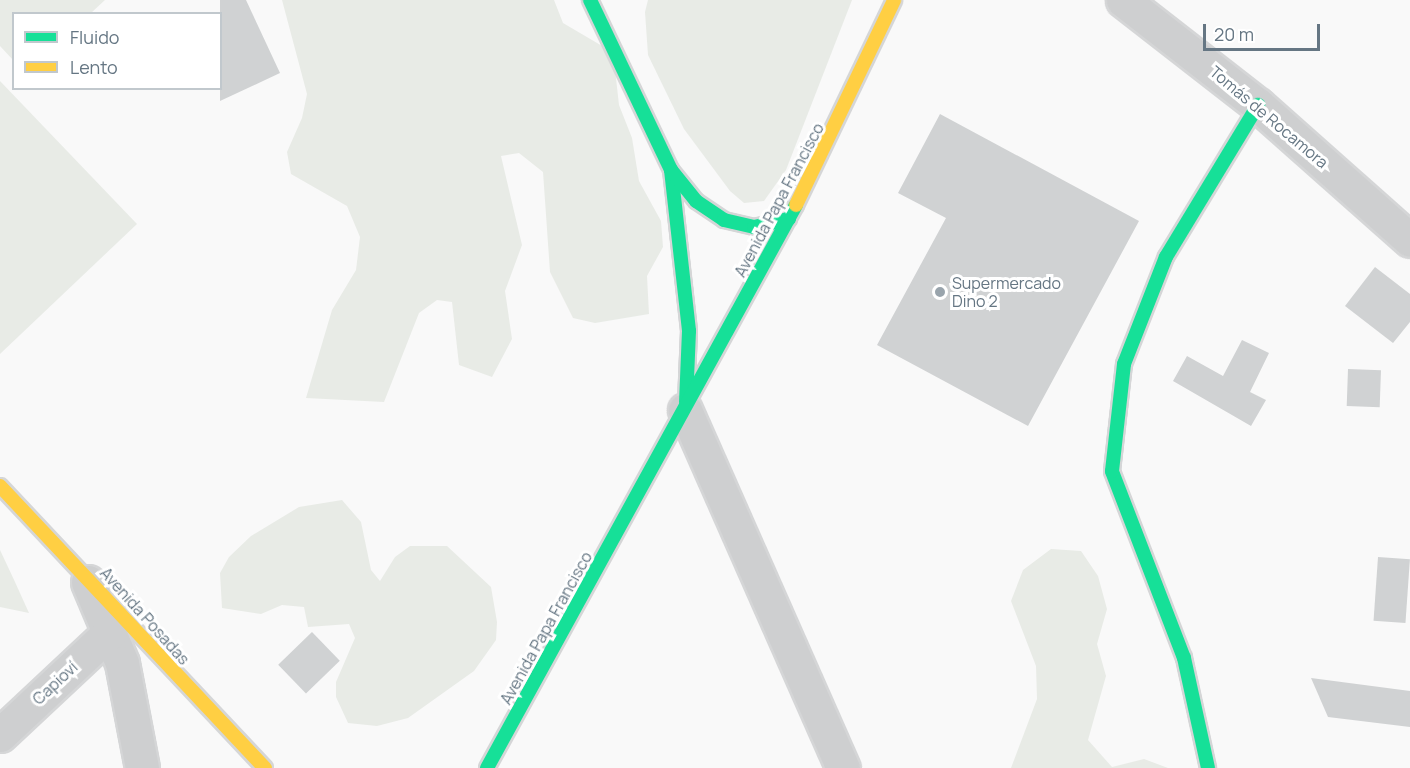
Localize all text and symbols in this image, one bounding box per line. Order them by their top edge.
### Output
legend [12,12,222,90]
scale bar [1206,12,1323,50]
text: 20 m [1214,22,1254,46]
text: Fluido [70,25,119,49]
text: Lento [70,55,118,79]
street label: Tomás de Rocamora [1206,62,1332,172]
street label: Avenida Papa Francisco [730,120,828,280]
place label: Supermercado Dino 2 [952,273,1061,311]
marker: Supermercado Dino 2 [933,285,947,299]
street label: Avenida Papa Francisco [496,548,596,708]
street label: Avenida Posadas [96,563,194,669]
street label: Capioví [29,657,81,709]

